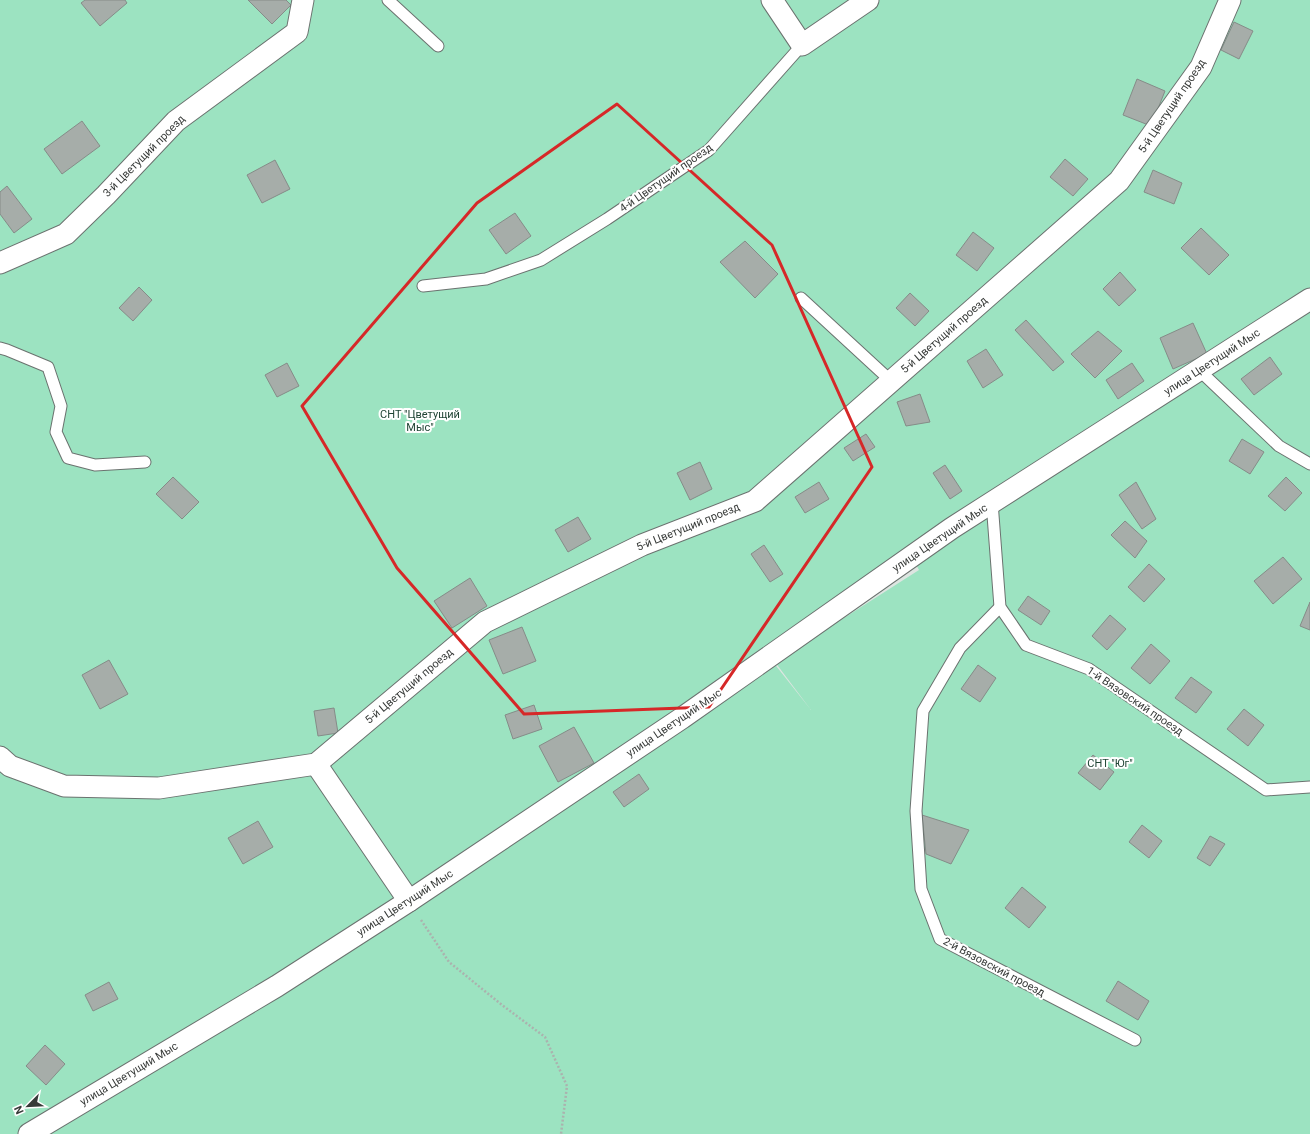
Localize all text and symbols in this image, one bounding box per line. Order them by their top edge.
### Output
street label: 5-й Цветущий проезд [1136,56,1208,155]
street label: 3-й Цветущий проезд [100,112,188,200]
street label: 4-й Цветущий проезд [617,141,715,215]
street label: 5-й Цветущий проезд [898,294,990,376]
street label: улица Цветущий Мыс [1161,326,1263,398]
park label: СНТ "Цветущий Мыс" [380,408,460,434]
street label: 5-й Цветущий проезд [634,500,742,554]
street label: улица Цветущий Мыс [890,501,990,575]
street label: 5-й Цветущий проезд [363,645,456,726]
street label: 1-й Вязовский проезд [1084,664,1186,738]
street label: улица Цветущий Мыс [624,686,724,760]
park label: СНТ "Юг" [1087,757,1133,770]
street label: улица Цветущий Мыс [354,867,456,939]
street label: 2-й Вязовский проезд [941,935,1047,1000]
street label: улица Цветущий Мыс [78,1039,181,1108]
north arrow [8,1086,48,1126]
text: N [12,1103,27,1116]

